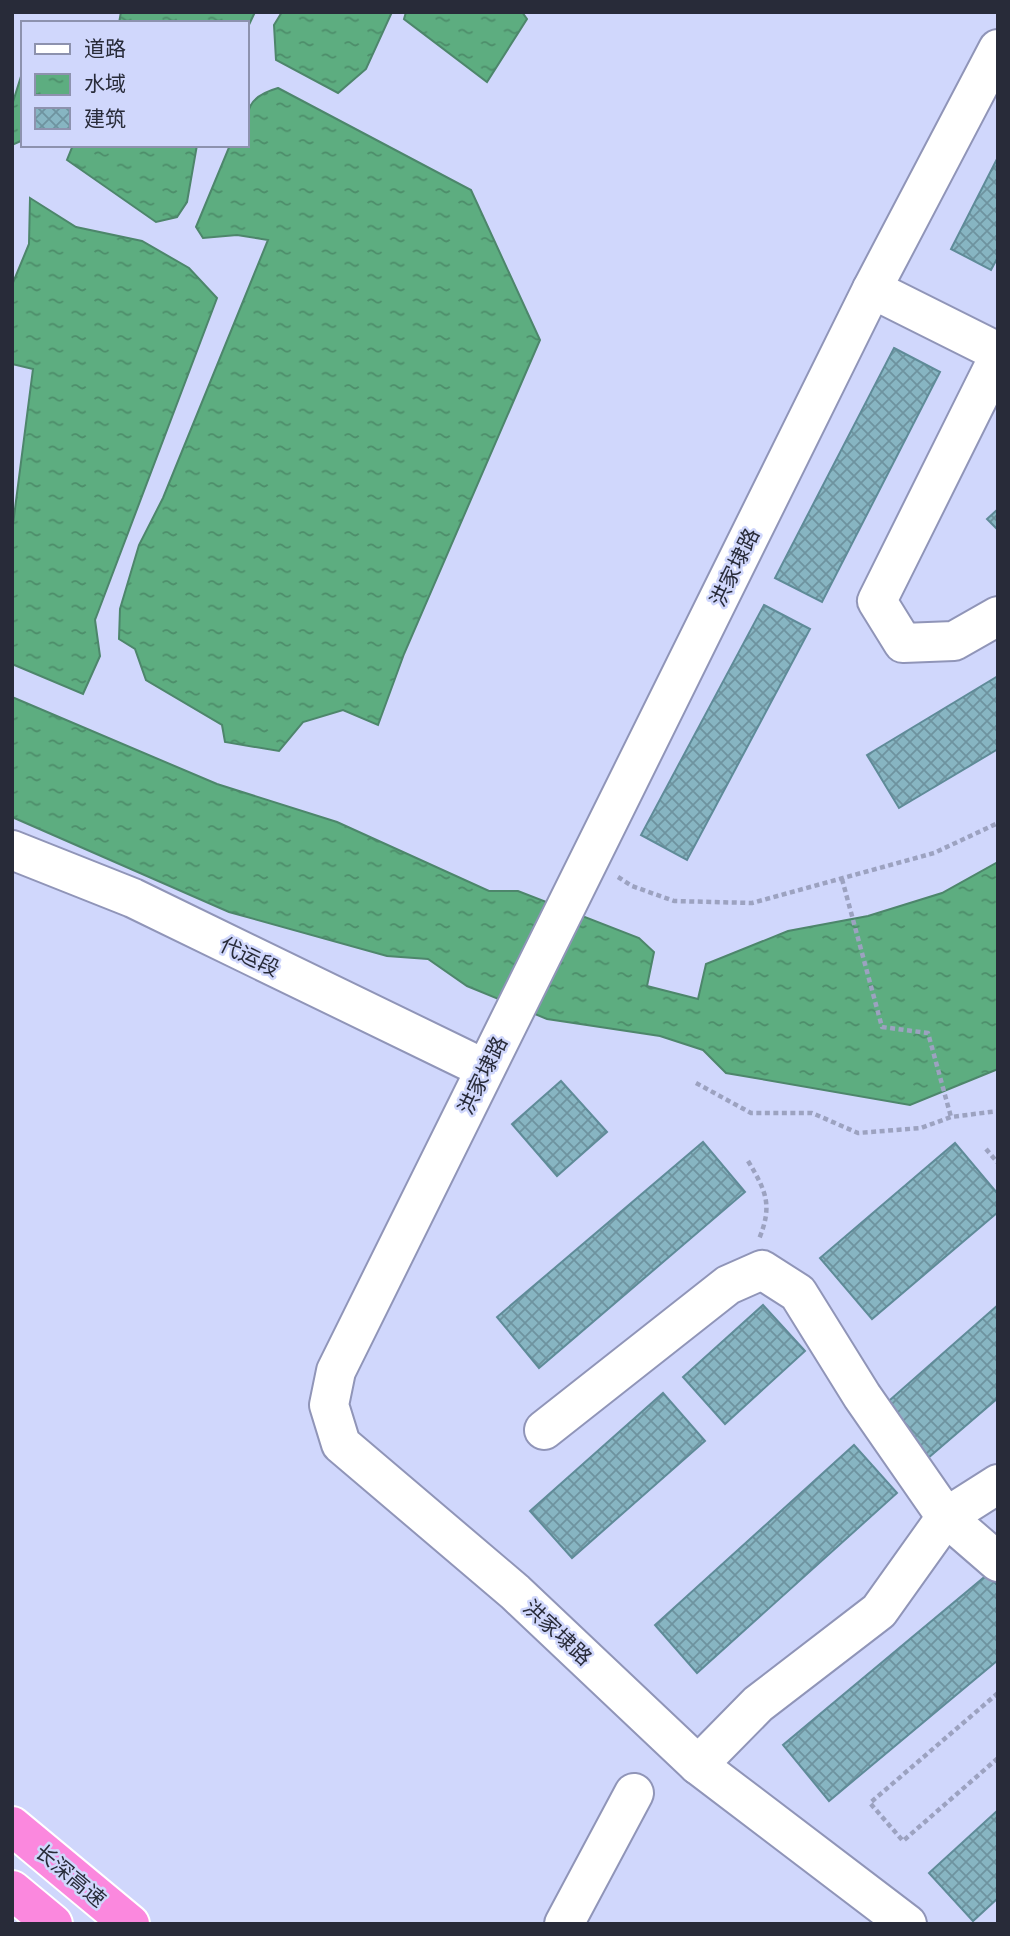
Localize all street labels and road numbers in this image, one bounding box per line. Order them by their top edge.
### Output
street label: 洪家埭路 [704,524,764,610]
street label: 代运段 [216,931,284,981]
street label: 洪家埭路 [452,1032,512,1118]
street label: 洪家埭路 [518,1594,598,1670]
street label: 长深高速 [30,1838,112,1912]

